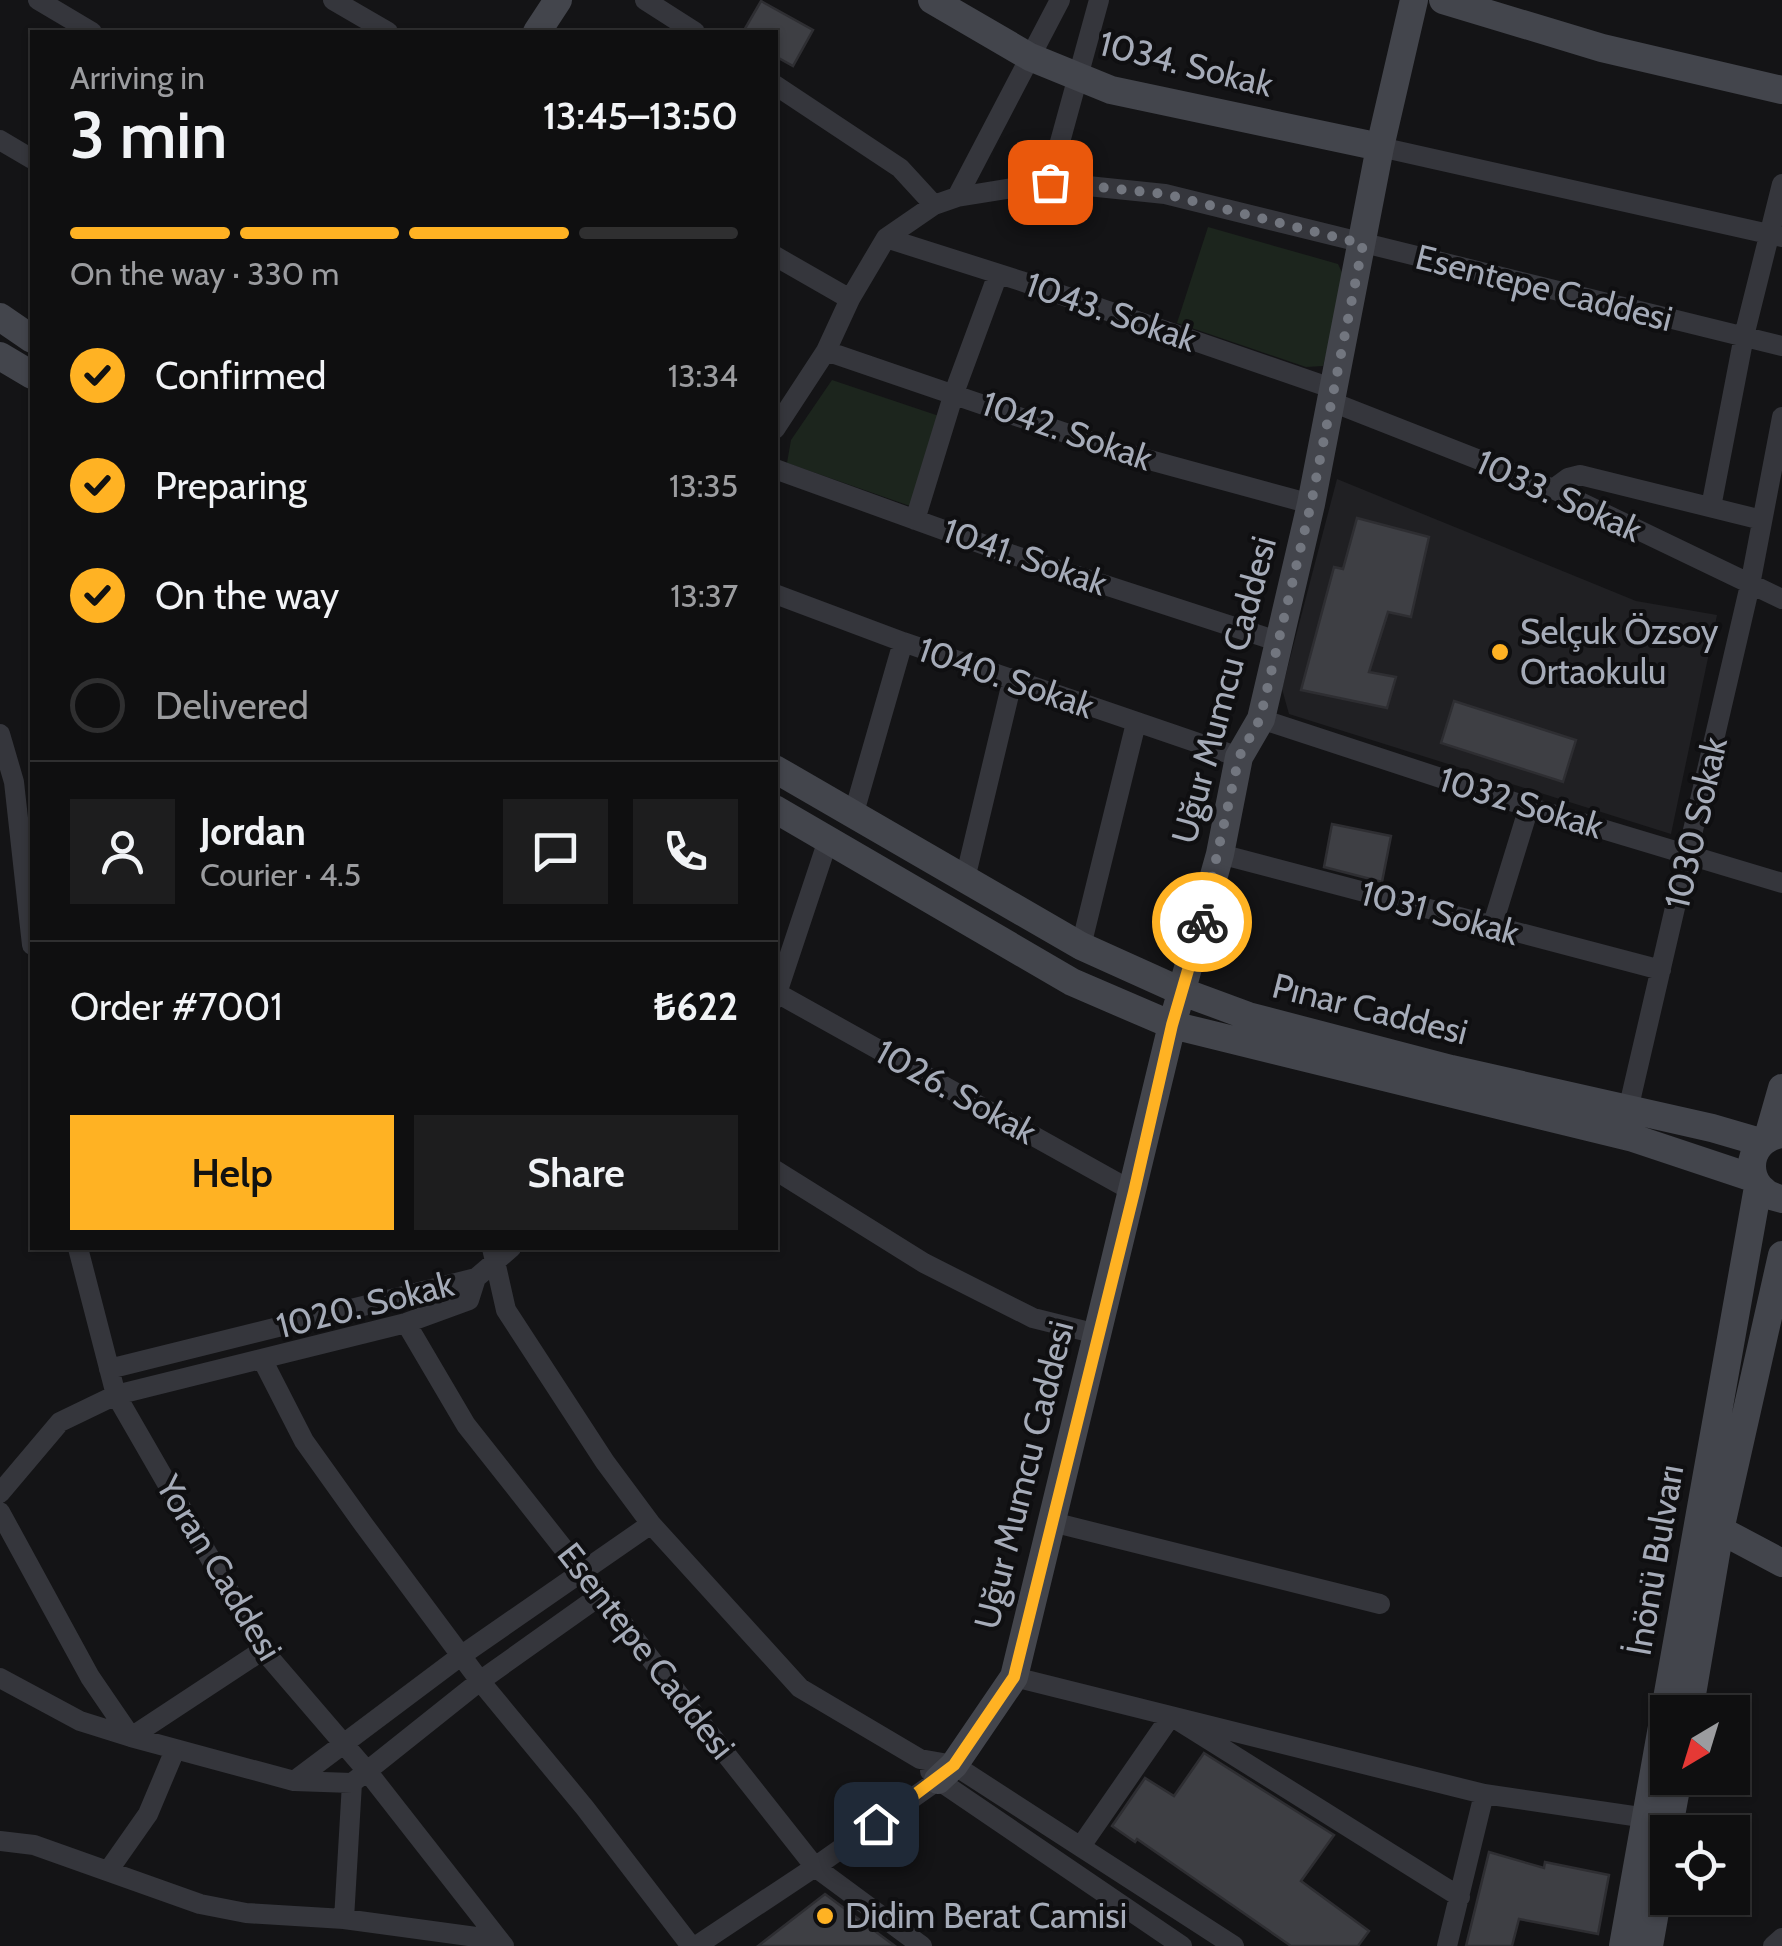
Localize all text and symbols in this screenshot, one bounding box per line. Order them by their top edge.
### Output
street label: 1034. Sokak [1095,21,1278,106]
text: Arriving in [70,58,205,97]
text: 13:45–13:50 [543,92,738,139]
text: 3 min [70,95,227,174]
pin [1008,140,1093,225]
icon: bag [1023,155,1078,210]
street label: Esentepe Caddesi [1411,235,1677,340]
text: On the way · 330 m [70,254,339,293]
street label: 1043. Sokak [1020,262,1203,361]
icon: check [70,348,125,403]
text: Confirmed [155,352,326,399]
text: 13:34 [668,356,738,395]
street label: 1042. Sokak [976,381,1158,480]
street label: 1033. Sokak [1470,440,1649,551]
icon: check [70,458,125,513]
text: Preparing [155,462,307,509]
text: 13:35 [669,466,738,505]
street label: 1041. Sokak [938,508,1113,605]
street label: Uğur Mumcu Caddesi [1162,532,1285,848]
icon: check [70,568,125,623]
text: On the way [155,572,339,619]
text: 13:37 [670,576,738,615]
place label: Selçuk Özsoy Ortaokulu [1520,610,1719,693]
street label: 1040. Sokak [913,627,1100,728]
marker: Selçuk Özsoy Ortaokulu [1489,641,1511,663]
text: Delivered [155,682,309,729]
street label: 1030 Sokak [1655,733,1736,913]
street label: 1032 Sokak [1434,757,1608,848]
button: person [70,799,175,904]
button: chat [503,799,608,904]
button: phone [633,799,738,904]
text: Jordan [200,808,306,855]
text: Courier · 4.5 [200,855,361,894]
street label: 1031 Sokak [1356,871,1524,954]
courier [1152,872,1252,972]
icon: bike [1175,895,1230,950]
street label: Pınar Caddesi [1268,964,1472,1054]
text: Order #7001 [70,983,283,1030]
text: ₺622 [654,983,738,1030]
street label: 1026. Sokak [868,1030,1044,1153]
button: Help [70,1115,394,1230]
button: Share [414,1115,738,1230]
street label: 1020. Sokak [272,1262,458,1347]
street label: Uğur Mumcu Caddesi [964,1316,1083,1634]
street label: İnönü Bulvarı [1617,1461,1692,1659]
street label: Yoran Caddesi [147,1467,291,1668]
street label: Esentepe Caddesi [549,1534,744,1767]
north arrow [1650,1695,1750,1795]
map controls [1650,1695,1750,1915]
pin [834,1782,919,1867]
icon: home [849,1797,904,1852]
button: locate [1650,1815,1750,1915]
place label: Didim Berat Camisi [845,1894,1127,1937]
marker: Didim Berat Camisi [814,1905,836,1927]

